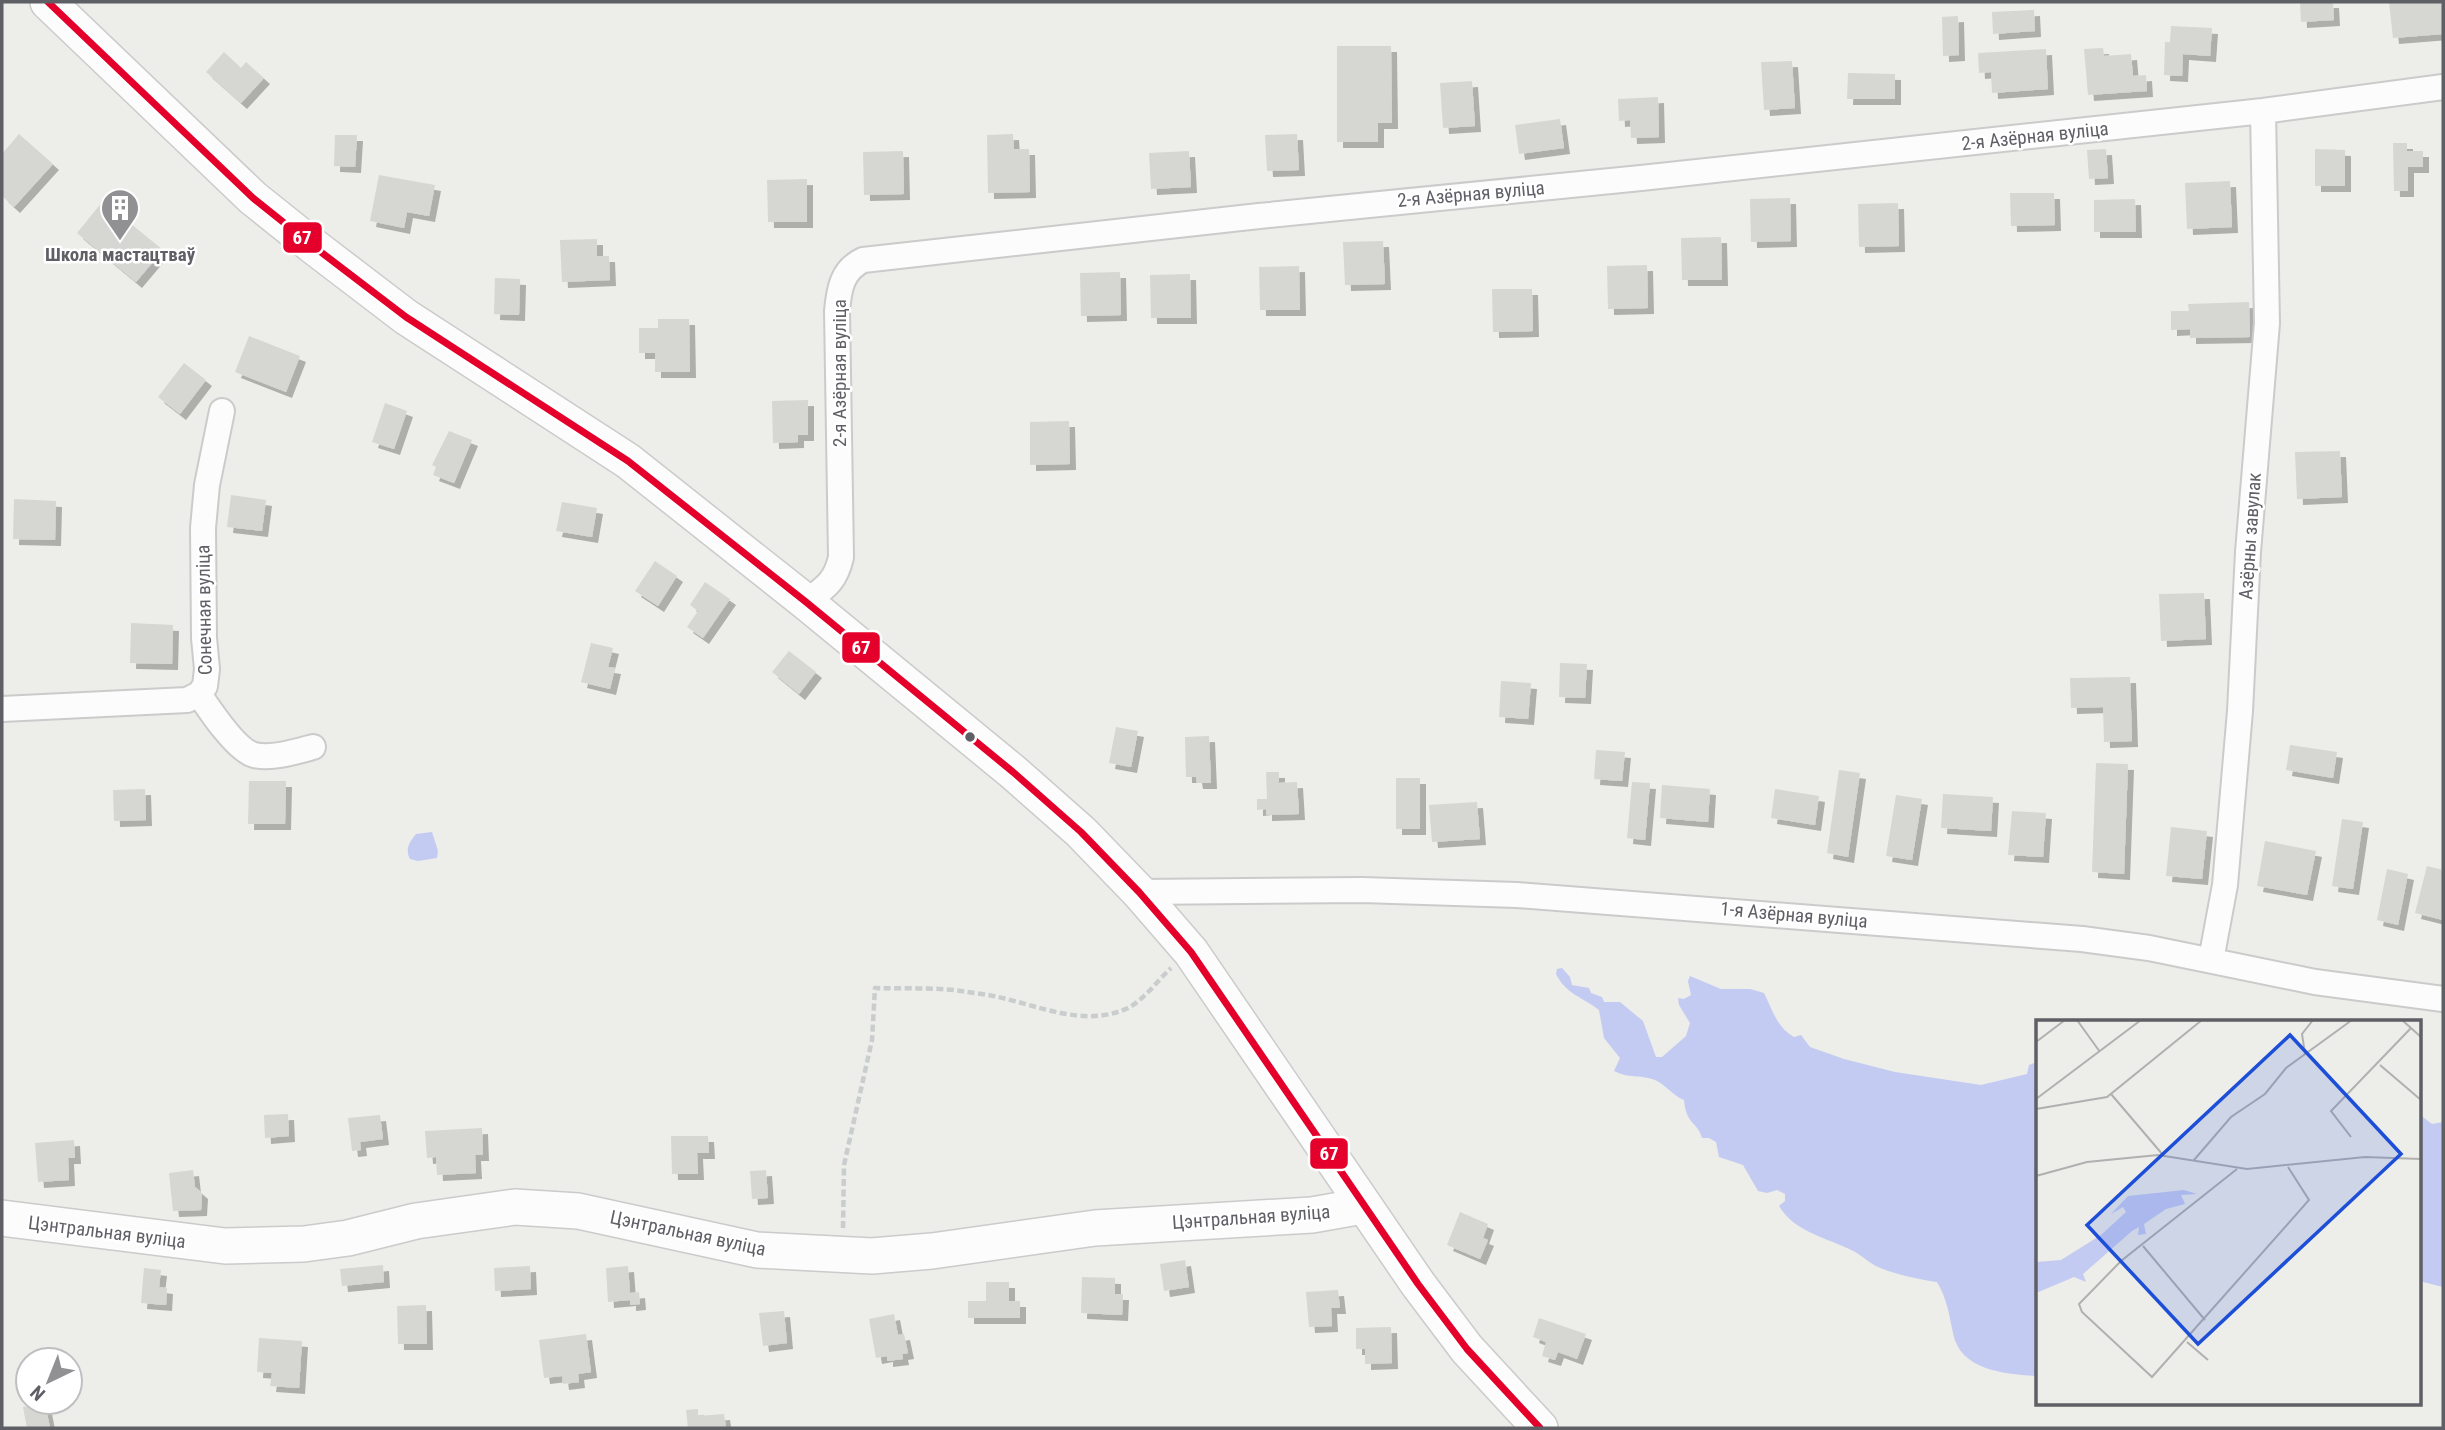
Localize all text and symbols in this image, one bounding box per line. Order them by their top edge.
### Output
street label: 2-я Азёрная вуліца [1960,117,2110,155]
street label: 2-я Азёрная вуліца [1396,176,1546,212]
building icon: Школа мастацтваў [99,187,141,242]
line badge: 67 [282,221,323,254]
text: 67 [292,226,312,249]
place label: Школа мастацтваў [45,243,196,266]
street label: 2-я Азёрная вуліца [828,299,851,447]
street label: Азёрны завулак [2234,472,2266,600]
street label: Сонечная вуліца [191,545,217,675]
line badge: 67 [841,631,881,664]
text: 67 [851,636,871,659]
unlabelled marker [963,730,977,744]
street label: 1-я Азёрная вуліца [1719,897,1869,933]
inset map [2036,1020,2420,1406]
line badge: 67 [1309,1137,1349,1170]
text: 67 [1319,1142,1339,1165]
street label: Цэнтральная вуліца [1171,1200,1331,1234]
street label: Цэнтральная вуліца [608,1205,768,1261]
street label: Цэнтральная вуліца [27,1211,187,1253]
north arrow [14,1346,84,1416]
text: N [26,1381,50,1405]

